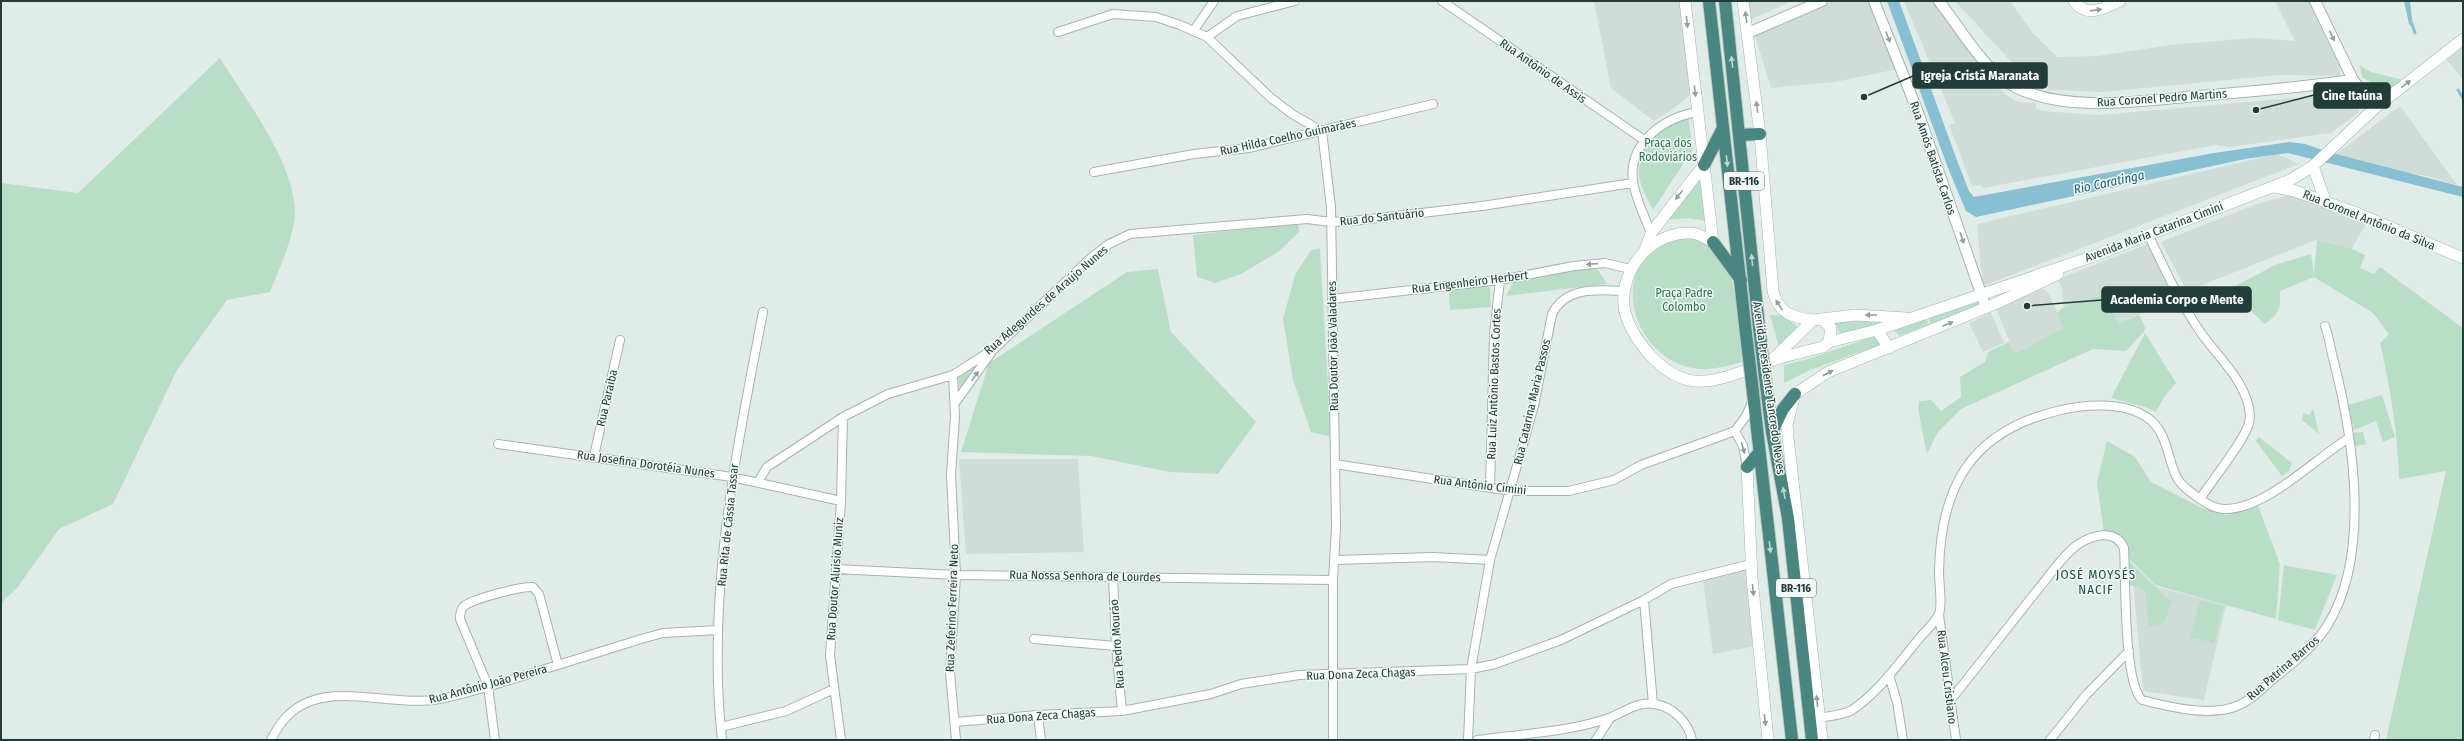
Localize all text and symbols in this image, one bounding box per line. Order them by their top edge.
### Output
one-way arrow [2090,7,2102,13]
one-way arrow [1743,11,1749,23]
one-way arrow [1684,16,1691,28]
one-way arrow [2329,31,2335,42]
one-way arrow [1886,32,1892,44]
street label: Rua Antônio de Assis [1497,36,1589,106]
one-way arrow [1729,55,1735,68]
callout: Igreja Cristã Maranata [1913,63,2047,88]
text: Igreja Cristã Maranata [1921,68,2040,83]
one-way arrow [2401,79,2412,88]
callout: Cine Itaúna [2314,83,2390,108]
one-way arrow [1692,85,1698,97]
street label: Rua Coronel Pedro Martins [2096,86,2228,110]
text: Cine Itaúna [2322,88,2383,103]
street label: Rua Amós Batista Carlos [1907,99,1959,217]
one-way arrow [1754,101,1760,113]
street label: Rua Hilda Coelho Guimarães [1219,116,1357,158]
park label: Praça dos Rodoviários [1639,136,1697,164]
one-way arrow [1724,155,1730,167]
water label: Rio Caratinga [2072,167,2146,197]
road number: BR-116 [1724,172,1764,190]
street label: Rua Coronel Antônio da Silva [2301,187,2437,253]
one-way arrow [1675,190,1684,201]
street label: Avenida Maria Catarina Cimini [2083,199,2225,265]
street label: Rua do Santuário [1339,206,1425,228]
one-way arrow [1959,233,1965,245]
street label: Rua Adegundes de Araújo Nunes [981,243,1111,357]
one-way arrow [1749,254,1756,267]
one-way arrow [1586,261,1598,268]
street label: Rua Engenheiro Herbert [1411,268,1529,296]
street label: Rua Doutor João Valadares [1325,281,1341,411]
park label: Praça Padre Colombo [1655,286,1713,314]
callout: Academia Corpo e Mente [2102,287,2251,312]
text: Academia Corpo e Mente [2109,292,2244,307]
one-way arrow [1776,299,1783,311]
street label: Avenida Presidente Tancredo Neves [1750,301,1788,475]
street label: Rua Luiz Antônio Bastos Cortes [1484,308,1504,460]
one-way arrow [1864,312,1877,318]
one-way arrow [1943,320,1955,326]
street label: Rua Catarina Maria Passos [1511,338,1553,466]
street label: Rua Paraíba [594,368,620,428]
one-way arrow [1822,370,1834,376]
one-way arrow [971,371,979,381]
one-way arrow [1740,443,1746,455]
street label: Rua Josefina Dorotéia Nunes [576,447,716,481]
street label: Rua Rita de Cássia Tassar [715,462,741,587]
street label: Rua Antônio Cimini [1433,472,1527,498]
one-way arrow [1780,487,1786,499]
street label: Rua Doutor Aluísio Muniz [824,517,846,641]
one-way arrow [1767,541,1773,553]
street label: Rua Zeferino Ferreira Neto [943,544,961,672]
district label: JOSÉ MOYSÉS NACIF [2056,567,2136,597]
street label: Rua Nossa Senhora de Lourdes [1009,568,1161,584]
road number: BR-116 [1776,579,1816,597]
one-way arrow [1750,584,1756,596]
street label: Rua Pedro Mourão [1107,599,1127,689]
street label: Rua Alceu Cristiano [1934,629,1960,725]
street label: Rua Patrina Barros [2244,633,2322,703]
street label: Rua Antônio João Pereira [427,661,549,706]
street label: Rua Dona Zeca Chagas [1306,665,1416,683]
one-way arrow [1814,695,1821,707]
street label: Rua Dona Zeca Chagas [986,705,1096,727]
one-way arrow [1762,714,1768,726]

